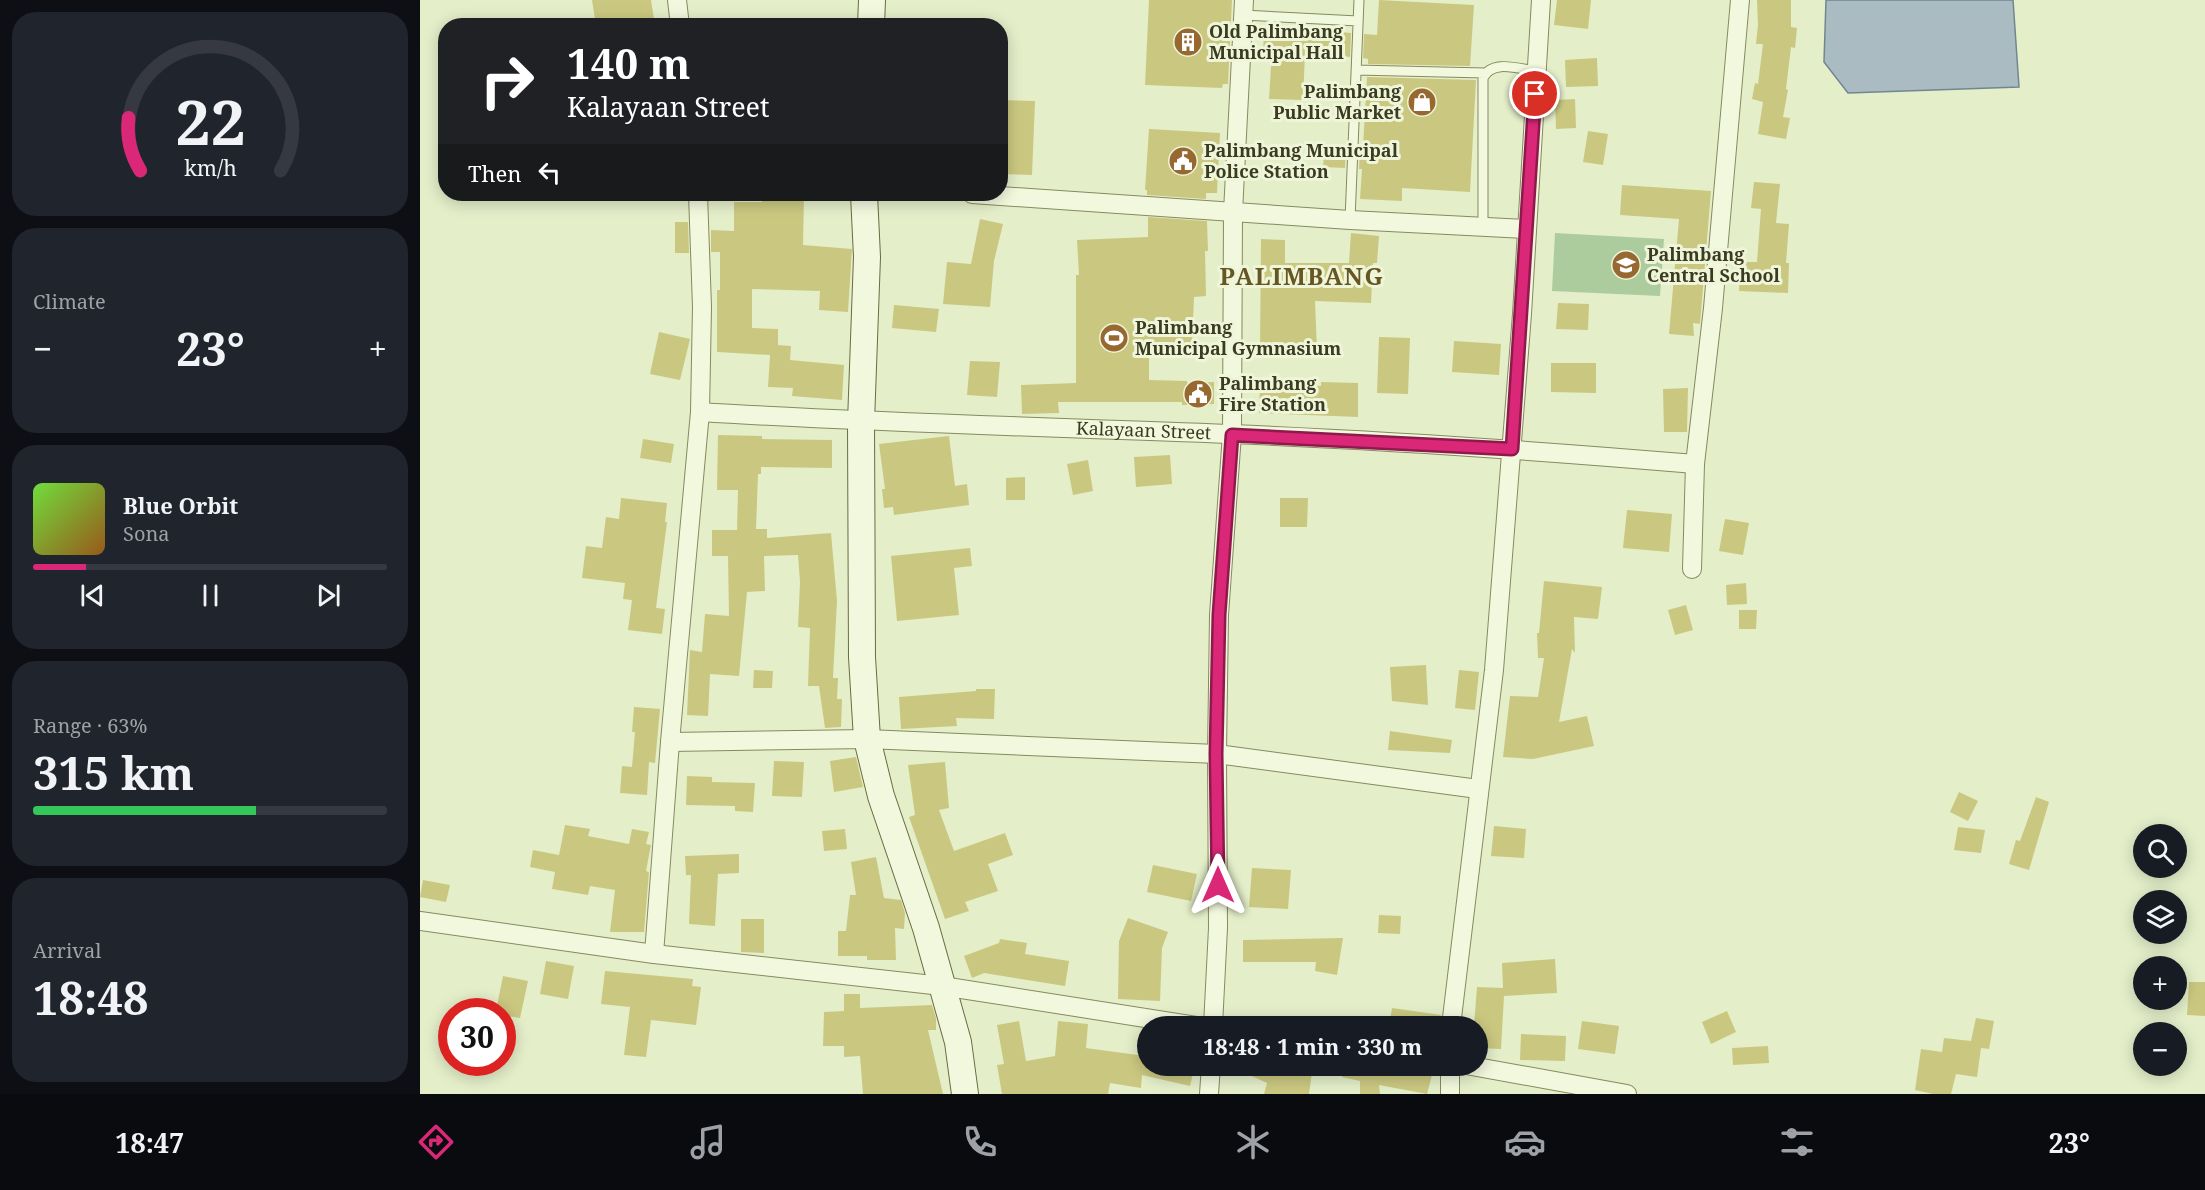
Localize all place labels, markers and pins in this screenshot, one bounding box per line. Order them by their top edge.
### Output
place label: Old Palimbang Municipal Hall [1209,19,1345,64]
building icon: Old Palimbang Municipal Hall [1172,26,1204,58]
pin [1509,68,1560,119]
place label: Palimbang Public Market [1273,79,1402,124]
shop icon: Palimbang Public Market [1406,86,1438,118]
place label: Palimbang Municipal Police Station [1204,138,1399,183]
public building icon: Palimbang Municipal Police Station [1167,145,1199,177]
place label: Palimbang Central School [1647,242,1781,287]
school or university icon: Palimbang Central School [1610,249,1642,281]
place label: Palimbang Municipal Gymnasium [1135,315,1342,360]
sports icon: Palimbang Municipal Gymnasium [1098,322,1130,354]
place label: Palimbang Fire Station [1219,371,1326,416]
public building icon: Palimbang Fire Station [1182,378,1214,410]

